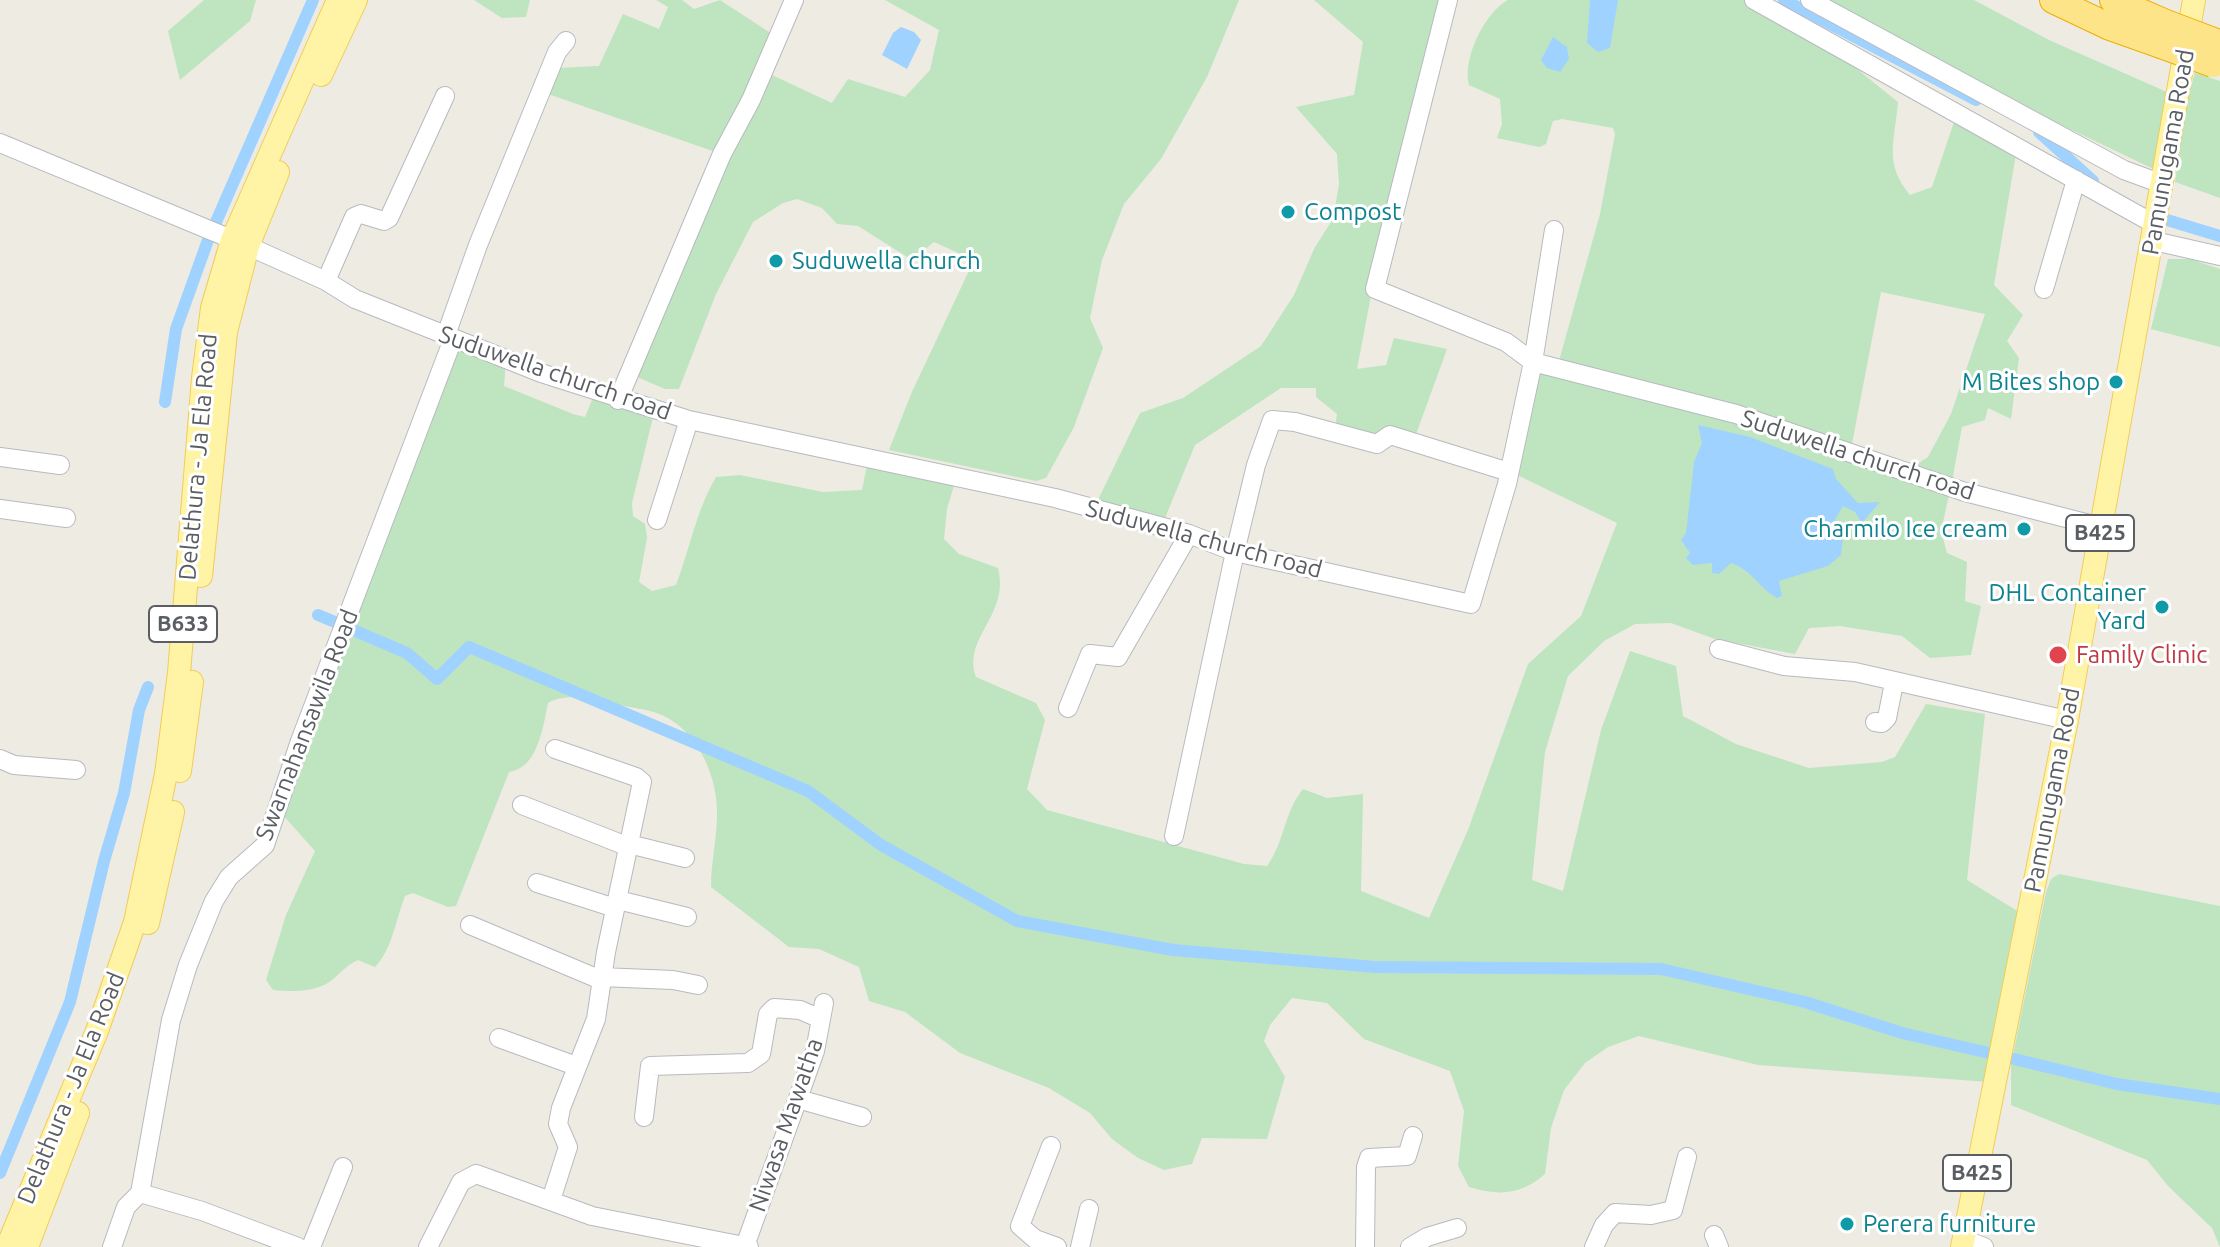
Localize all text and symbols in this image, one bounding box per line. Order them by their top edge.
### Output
street label: Pamunugama Road [2136,47,2200,257]
place label: Compost [1304,198,1401,226]
marker: Compost [1279,203,1297,221]
place label: Suduwella church [792,247,981,275]
marker: Suduwella church [767,252,785,270]
street label: Suduwella church road [435,320,675,426]
street label: Delathura - Ja Ela Road [173,332,223,582]
place label: M Bites shop [1962,368,2100,396]
marker: M Bites shop [2107,373,2125,391]
street label: Suduwella church road [1738,404,1978,506]
street label: Suduwella church road [1083,494,1325,584]
place label: Charmilo Ice cream [1803,515,2008,543]
road number: B425 [2066,515,2134,551]
marker: Charmilo Ice cream [2015,520,2033,538]
place label: DHL Container Yard [1989,579,2146,635]
marker: DHL Container Yard [2153,598,2171,616]
street label: Swarnahansawila Road [250,605,364,845]
road number: B633 [149,606,217,642]
place label: Family Clinic [2076,641,2207,669]
marker: Family Clinic [2047,644,2069,666]
street label: Pamunugama Road [2018,685,2086,895]
street label: Delathura - Ja Ela Road [11,968,131,1208]
street label: Niwasa Mawatha [743,1034,829,1216]
road number: B425 [1943,1155,2011,1191]
place label: Perera furniture [1863,1210,2036,1238]
marker: Perera furniture [1838,1215,1856,1233]

